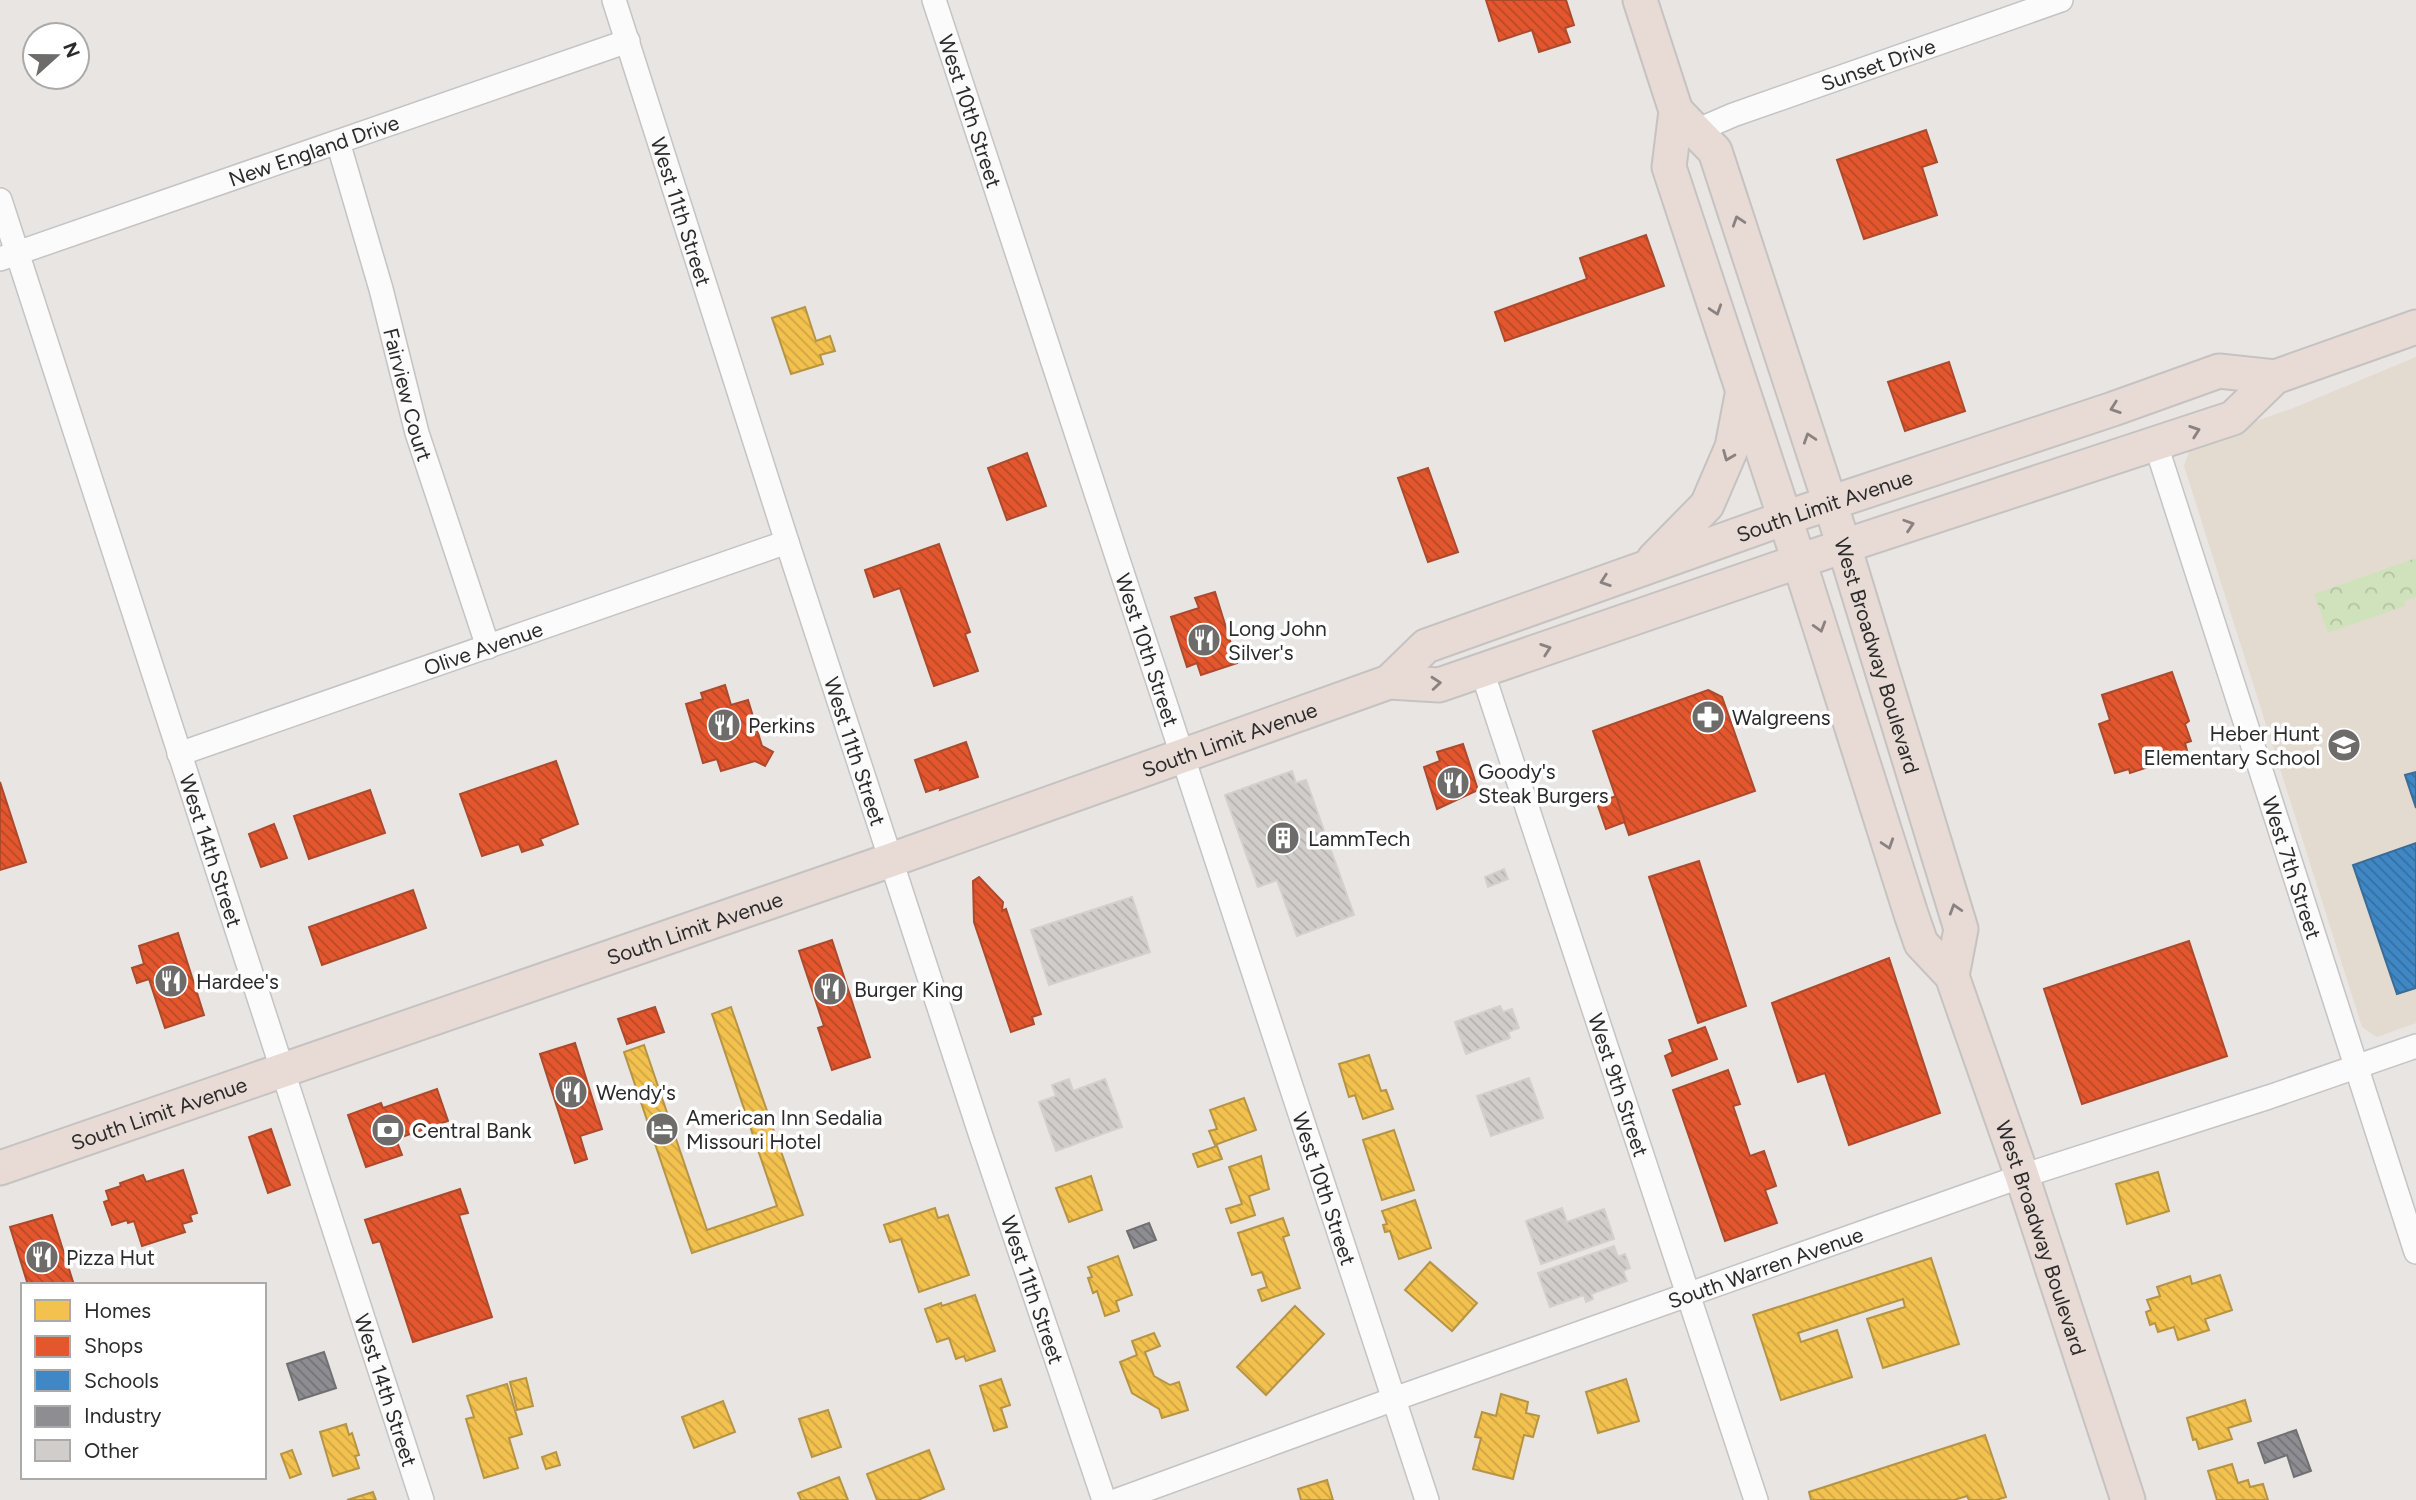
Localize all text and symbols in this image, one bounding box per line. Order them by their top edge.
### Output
north arrow [21,21,91,91]
street label: West 10th Street [934,31,1007,191]
street label: Sunset Drive [1818,33,1938,96]
text: N [58,39,85,61]
street label: New England Drive [225,109,402,191]
street label: West 11th Street [646,134,717,289]
one-way arrow [1732,216,1747,228]
one-way arrow [1708,303,1722,316]
street label: Fairview Court [379,325,438,464]
one-way arrow [2110,400,2122,414]
one-way arrow [2188,425,2201,439]
one-way arrow [1803,432,1817,444]
one-way arrow [1722,449,1736,461]
street label: South Limit Avenue [1733,464,1916,547]
one-way arrow [1902,519,1915,533]
street label: West Broadway Boulevard [1830,535,1925,777]
street label: West 10th Street [1111,570,1184,730]
one-way arrow [1599,573,1611,587]
street label: Olive Avenue [420,616,546,680]
place label: Long John Silver's [1228,616,1327,665]
one-way arrow [1811,620,1826,632]
restaurant icon: Long John Silver's [1185,621,1223,659]
one-way arrow [1540,643,1552,657]
street label: West 11th Street [819,674,891,829]
one-way arrow [1431,676,1442,691]
street label: South Limit Avenue [1138,696,1320,782]
pharmacy icon: Walgreens [1689,698,1727,736]
place label: Walgreens [1732,705,1831,730]
restaurant icon: Perkins [705,706,743,744]
place label: Perkins [748,713,815,738]
place label: Heber Hunt Elementary School [2144,721,2320,770]
school or university icon: Heber Hunt Elementary School [2325,726,2363,764]
place label: Goody's Steak Burgers [1478,759,1609,808]
restaurant icon: Goody's Steak Burgers [1434,764,1472,802]
street label: West 14th Street [175,771,248,930]
street label: West 7th Street [2257,793,2327,942]
building icon: LammTech [1264,819,1302,857]
place label: LammTech [1308,826,1410,851]
one-way arrow [1880,837,1894,849]
street label: South Limit Avenue [603,886,786,970]
one-way arrow [1949,904,1964,916]
restaurant icon: Hardee's [152,962,190,1000]
place label: Hardee's [196,969,279,994]
restaurant icon: Burger King [811,970,849,1008]
place label: Burger King [854,977,963,1002]
street label: West 9th Street [1584,1010,1654,1160]
street label: South Limit Avenue [68,1071,250,1155]
restaurant icon: Wendy's [552,1073,590,1111]
place label: Wendy's [596,1080,676,1105]
place label: American Inn Sedalia Missouri Hotel [686,1105,882,1154]
street label: West 10th Street [1288,1109,1361,1268]
hotel icon: American Inn Sedalia Missouri Hotel [643,1110,681,1148]
bank icon: Central Bank [369,1111,407,1149]
street label: West Broadway Boulevard [1991,1117,2092,1358]
place label: Central Bank [412,1118,532,1143]
street label: West 11th Street [996,1212,1070,1367]
street label: South Warren Avenue [1664,1221,1866,1313]
restaurant icon: Pizza Hut [23,1238,61,1276]
place label: Pizza Hut [66,1245,155,1270]
legend [21,1283,266,1479]
text: Homes [84,1298,151,1323]
street label: West 14th Street [350,1310,423,1469]
text: Shops [84,1333,143,1358]
text: Schools [84,1368,159,1393]
text: Industry [84,1403,161,1428]
text: Other [84,1438,139,1463]

